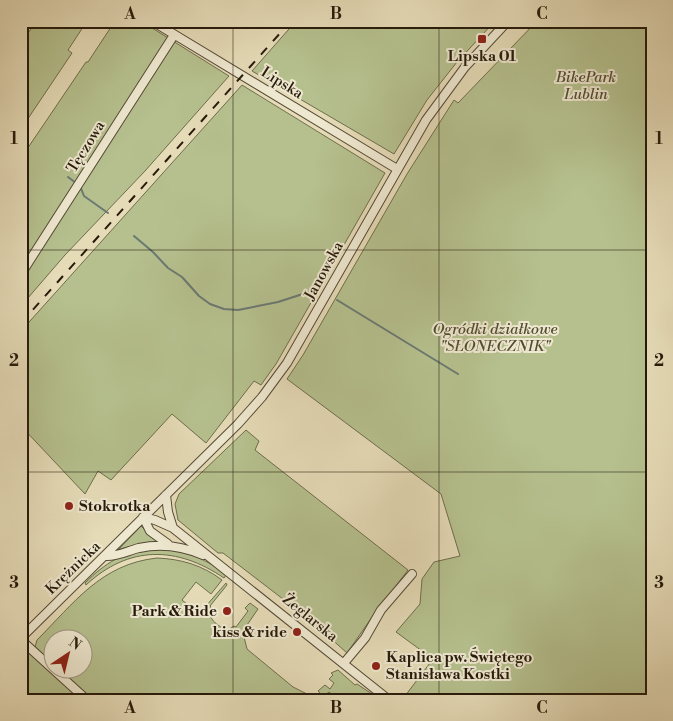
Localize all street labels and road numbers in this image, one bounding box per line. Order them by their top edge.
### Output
street label: Lipska [257,63,307,103]
street label: Tęczowa [63,117,110,177]
street label: Janowska [300,238,348,305]
street label: Krężnicka [41,537,105,599]
street label: Żeglarska [278,589,343,646]

